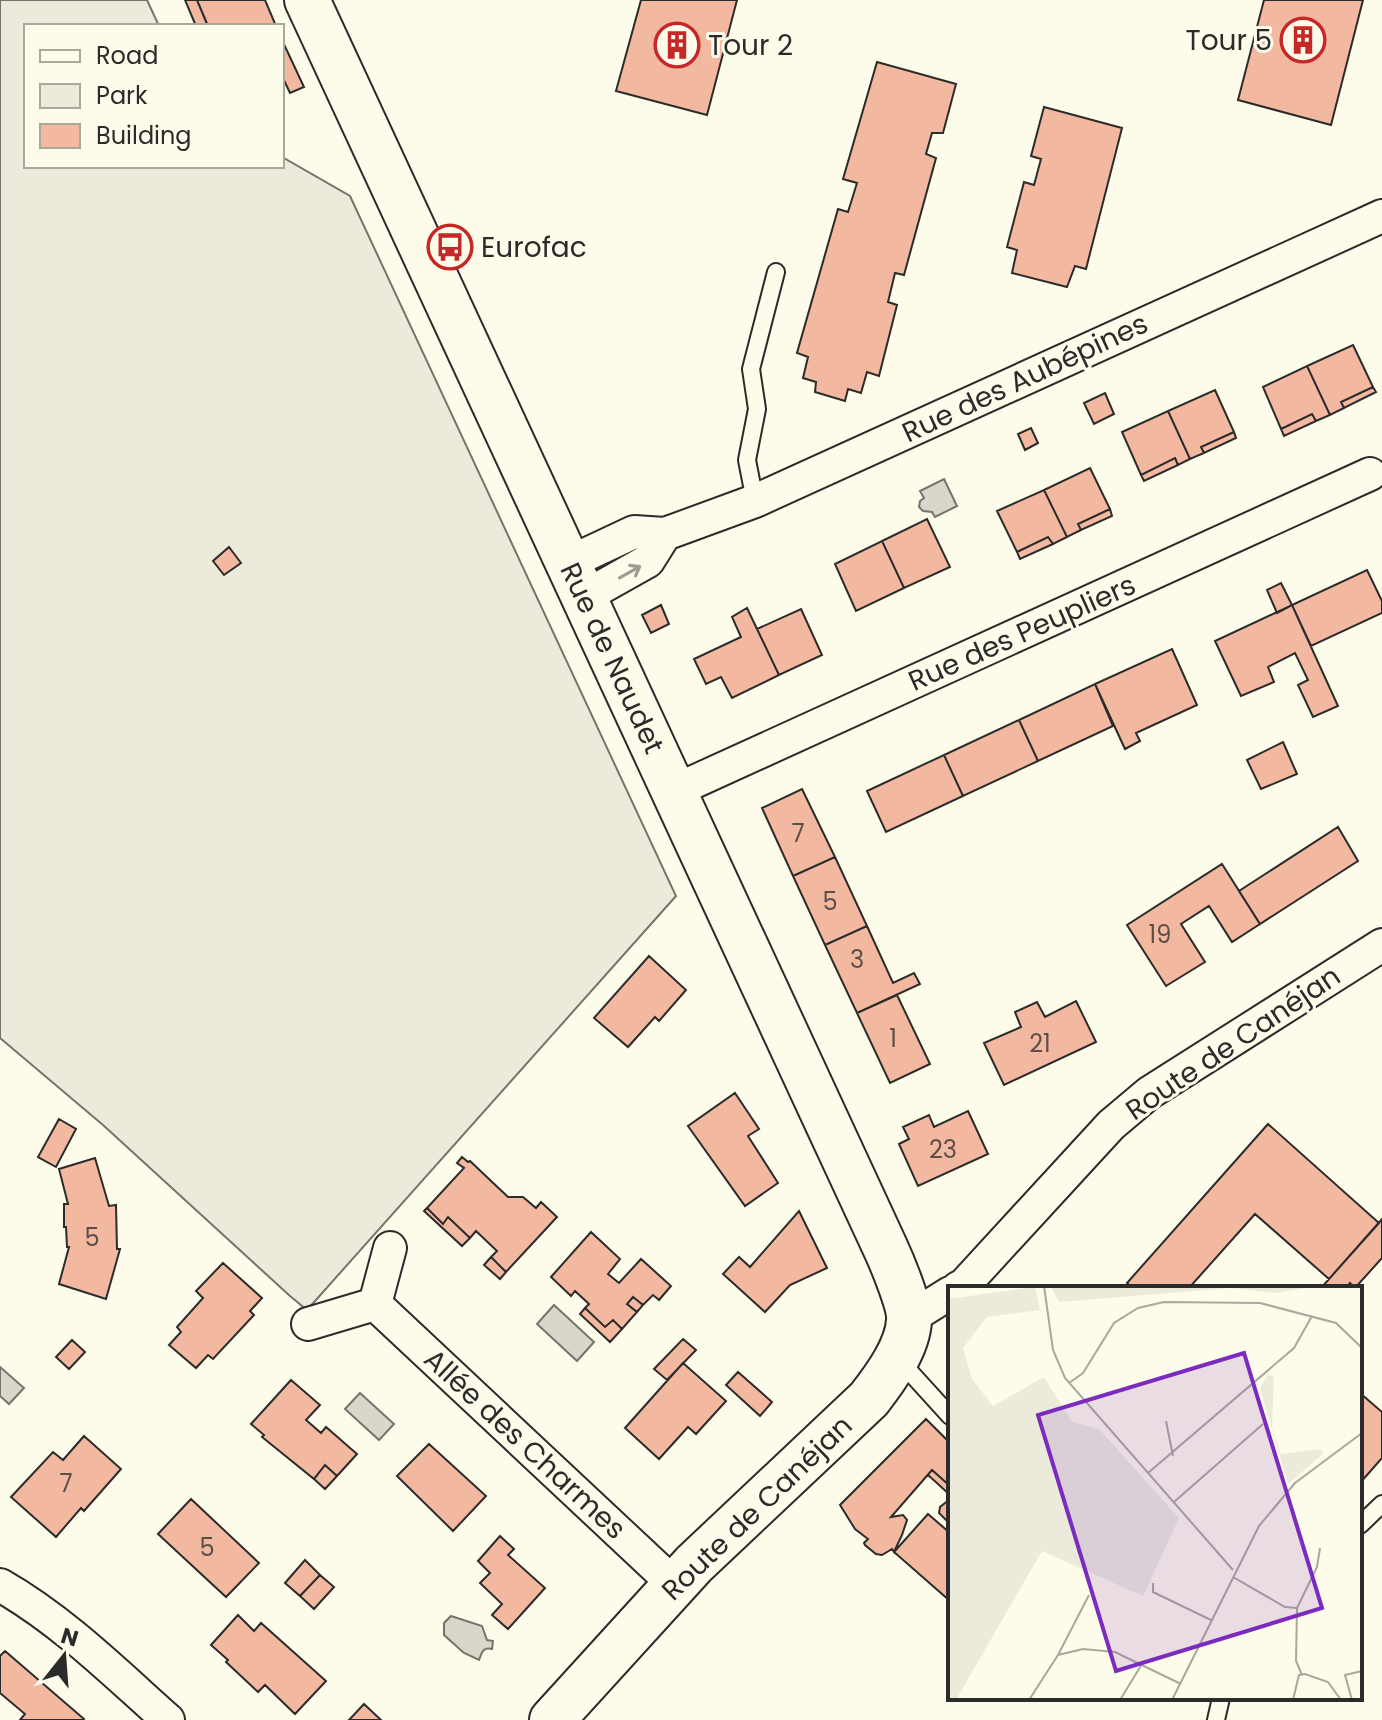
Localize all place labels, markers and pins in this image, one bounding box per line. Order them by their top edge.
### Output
building icon: Tour 5 [1279,16,1327,64]
building icon: Tour 2 [653,21,701,69]
place label: Tour 5 [1186,21,1272,60]
place label: Tour 2 [708,26,793,65]
bus stop icon: Eurofac [426,223,474,271]
place label: Eurofac [481,228,587,267]

